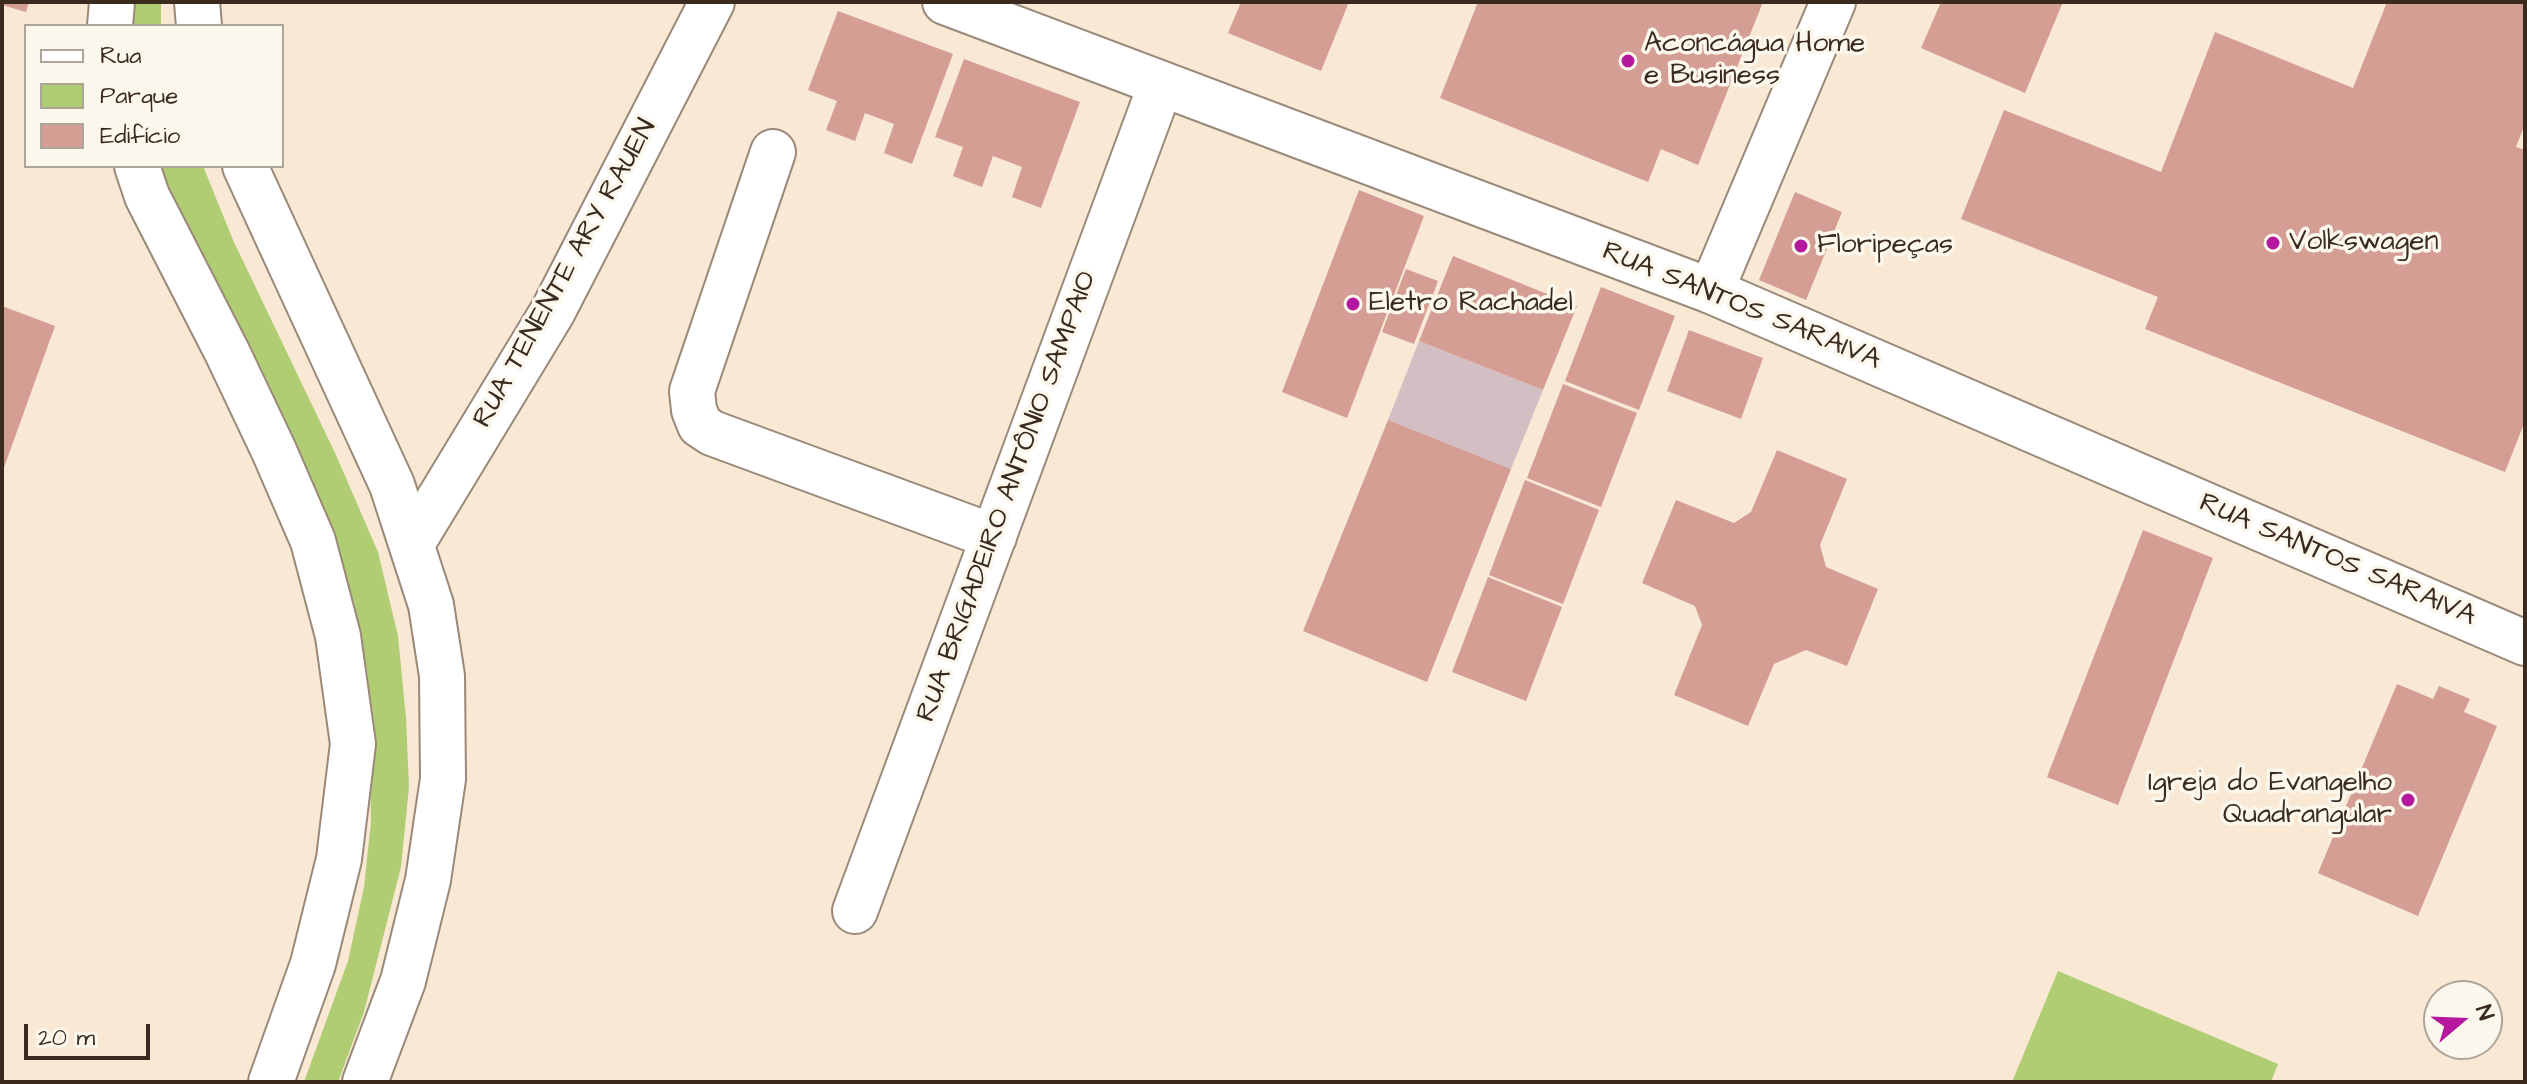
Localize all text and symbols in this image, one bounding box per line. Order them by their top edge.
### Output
legend [24,24,284,168]
place label: Aconcágua Home e Business [1644,28,1865,94]
text: Rua [100,39,142,73]
marker: Aconcágua Home e Business [1619,52,1637,70]
text: Parque [100,79,178,113]
street label: RUA TENENTE ARY RAUEN [467,114,665,434]
text: Edifício [100,119,180,153]
place label: Volkswagen [2289,226,2438,260]
place label: Floripeças [1817,229,1953,263]
marker: Volkswagen [2264,234,2282,252]
street label: RUA SANTOS SARAIVA [1597,236,1885,378]
marker: Floripeças [1792,237,1810,255]
street label: RUA BRIGADEIRO ANTÔNIO SAMPAIO [911,267,1105,727]
place label: Eletro Rachadel [1369,287,1573,321]
marker: Eletro Rachadel [1344,295,1362,313]
street label: RUA SANTOS SARAIVA [2194,487,2480,635]
place label: Igreja do Evangelho Quadrangular [2148,767,2392,833]
marker: Igreja do Evangelho Quadrangular [2399,791,2417,809]
north arrow [2423,980,2503,1060]
text: N [2467,1001,2501,1024]
scale bar [28,1008,154,1058]
text: 20 m [38,1021,95,1055]

